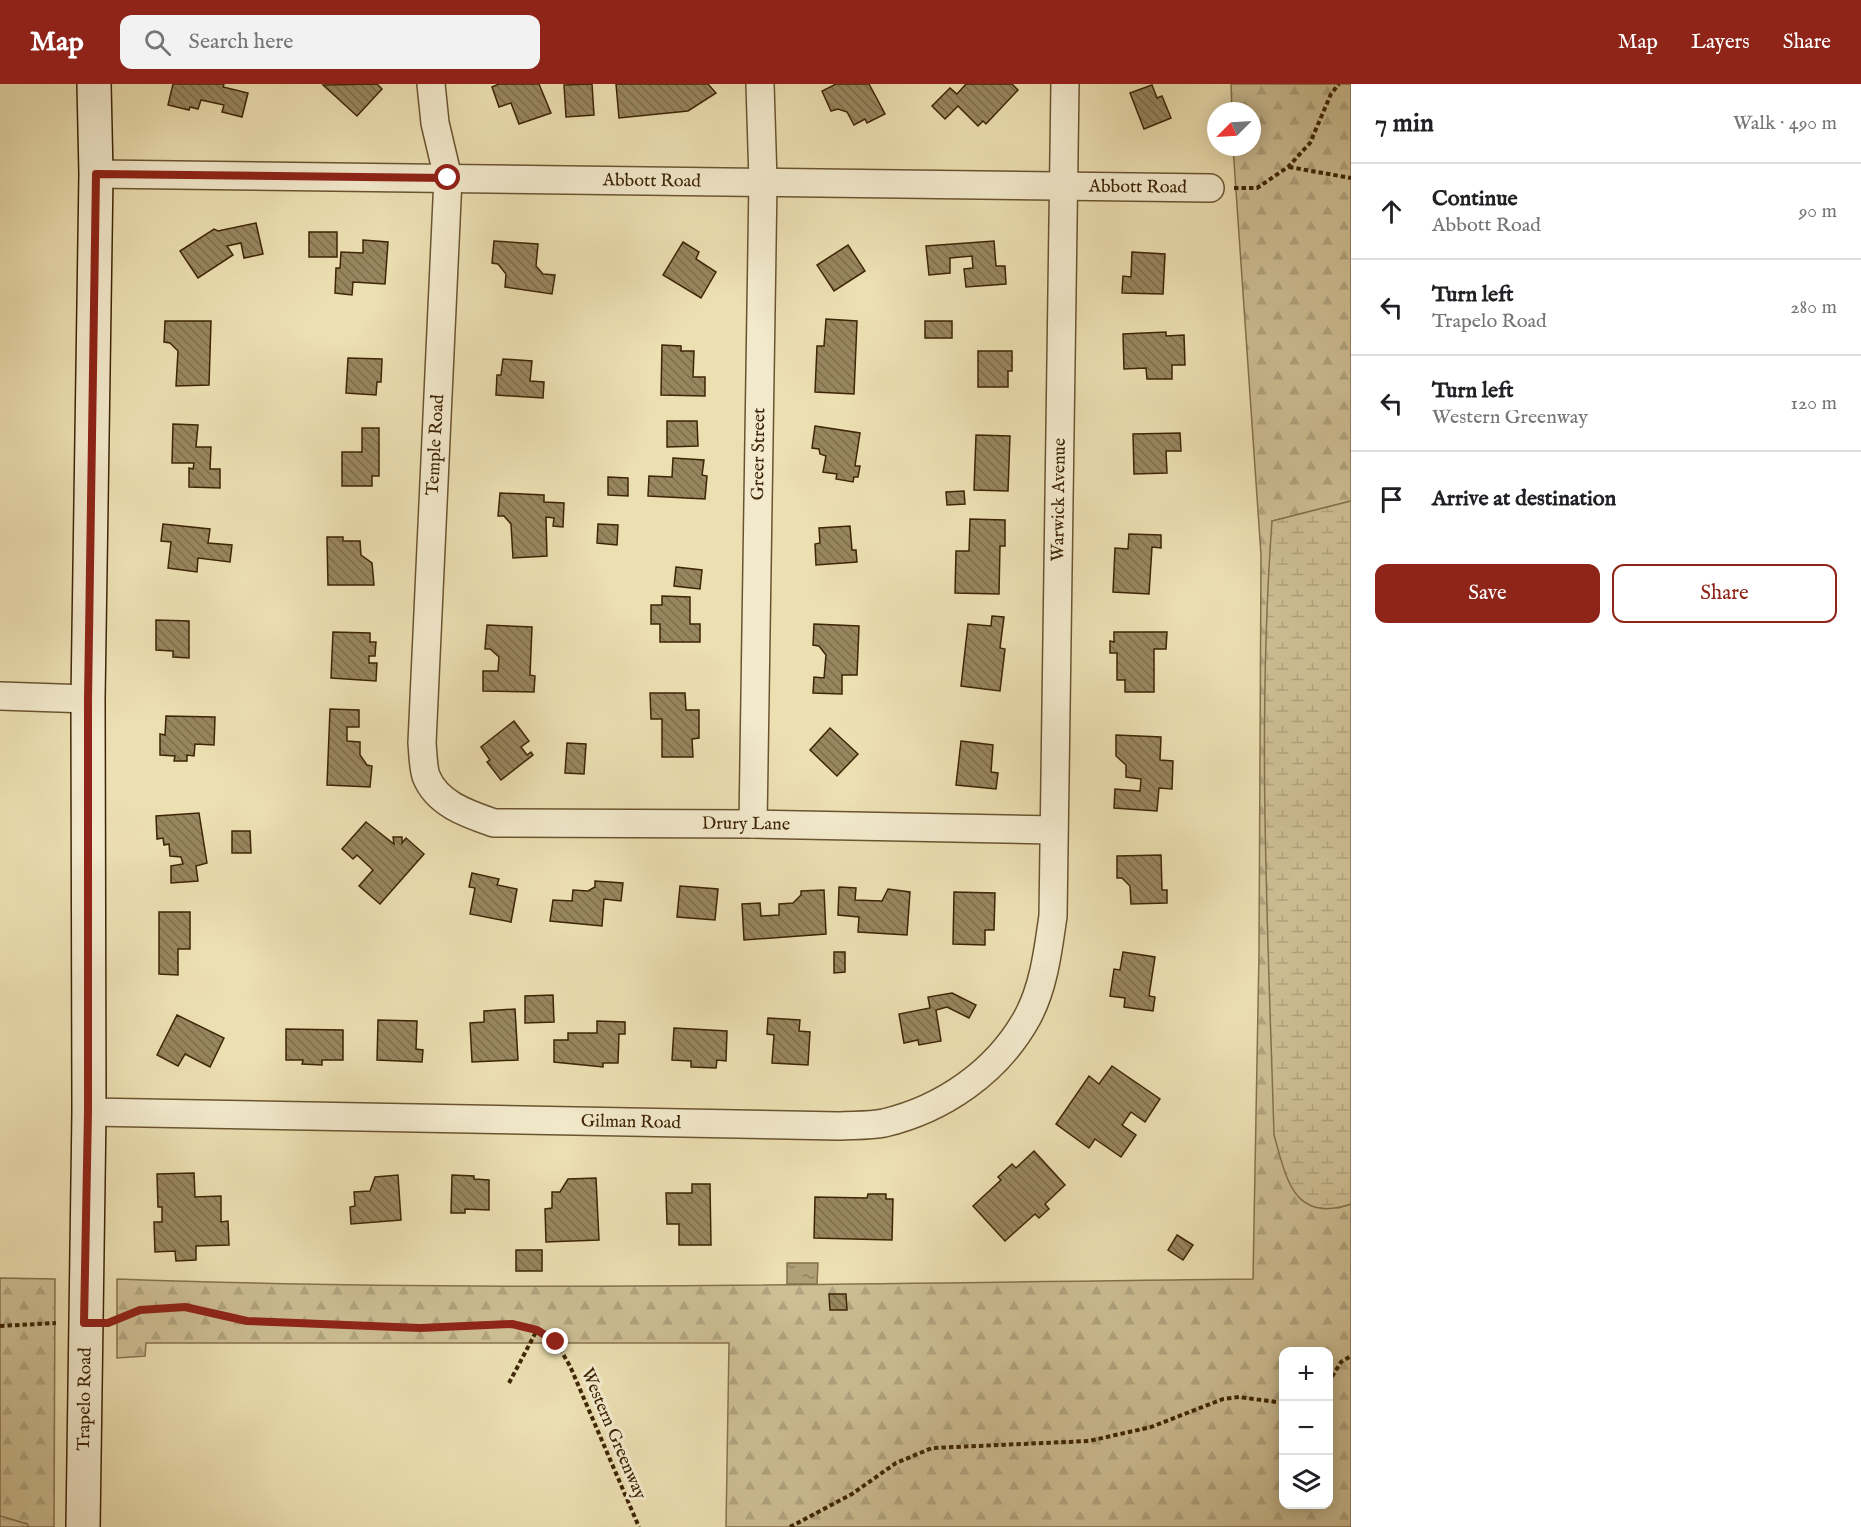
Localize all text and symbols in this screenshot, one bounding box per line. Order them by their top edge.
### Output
search box [120,15,540,69]
text: Map [30,25,84,60]
icon: search [141,26,174,59]
text: Search here [189,28,293,56]
text: Map [1618,29,1658,56]
text: Layers [1691,29,1750,56]
text: Share [1783,29,1831,56]
north arrow [1207,102,1261,156]
text: 7 min [1375,107,1434,140]
text: Walk · 490 m [1733,111,1837,136]
route start [434,164,460,190]
street label: Abbott Road [602,169,702,193]
street label: Abbott Road [1088,175,1188,199]
text: Continue [1432,185,1518,213]
icon: ahead [1375,195,1408,228]
text: 90 m [1799,199,1837,224]
text: Abbott Road [1432,213,1541,238]
text: Turn left [1432,281,1514,309]
icon: left [1375,291,1408,324]
text: 280 m [1790,295,1837,320]
text: Trapelo Road [1432,309,1547,334]
text: Turn left [1432,377,1514,405]
icon: left [1375,387,1408,420]
text: 120 m [1791,391,1837,416]
street label: Temple Road [422,394,450,496]
text: Western Greenway [1432,405,1588,430]
street label: Greer Street [747,407,771,501]
street label: Warwick Avenue [1047,438,1071,561]
icon: arrive [1375,483,1408,516]
text: Arrive at destination [1432,485,1616,513]
button: Save [1375,564,1600,623]
button: Share [1612,564,1837,623]
street label: Drury Lane [702,812,790,836]
street label: Gilman Road [581,1110,682,1135]
route end [542,1328,568,1354]
street label: Trapelo Road [73,1347,97,1451]
map controls [1279,1347,1333,1509]
button: + [1279,1347,1333,1401]
street label: Western Greenway [575,1365,651,1503]
button: − [1279,1401,1333,1455]
button: layers [1279,1455,1333,1509]

